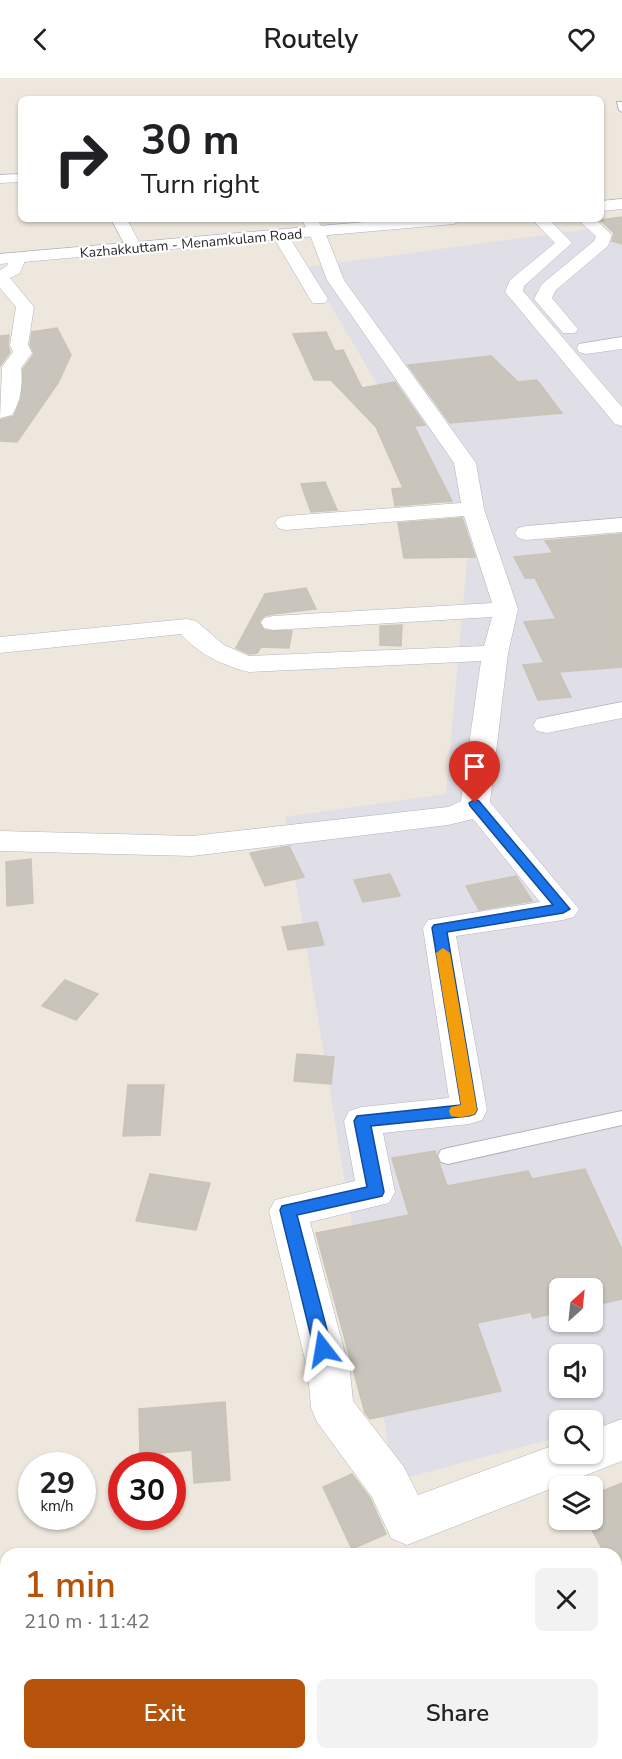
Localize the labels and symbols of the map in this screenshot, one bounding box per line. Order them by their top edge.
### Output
street label: Kazhakkuttam - Menamkulam Road [79,224,303,263]
pin [449,741,500,803]
north arrow [549,1278,603,1332]
position arrow [291,1317,355,1381]
speed limit sign: 30 [108,1452,186,1530]

